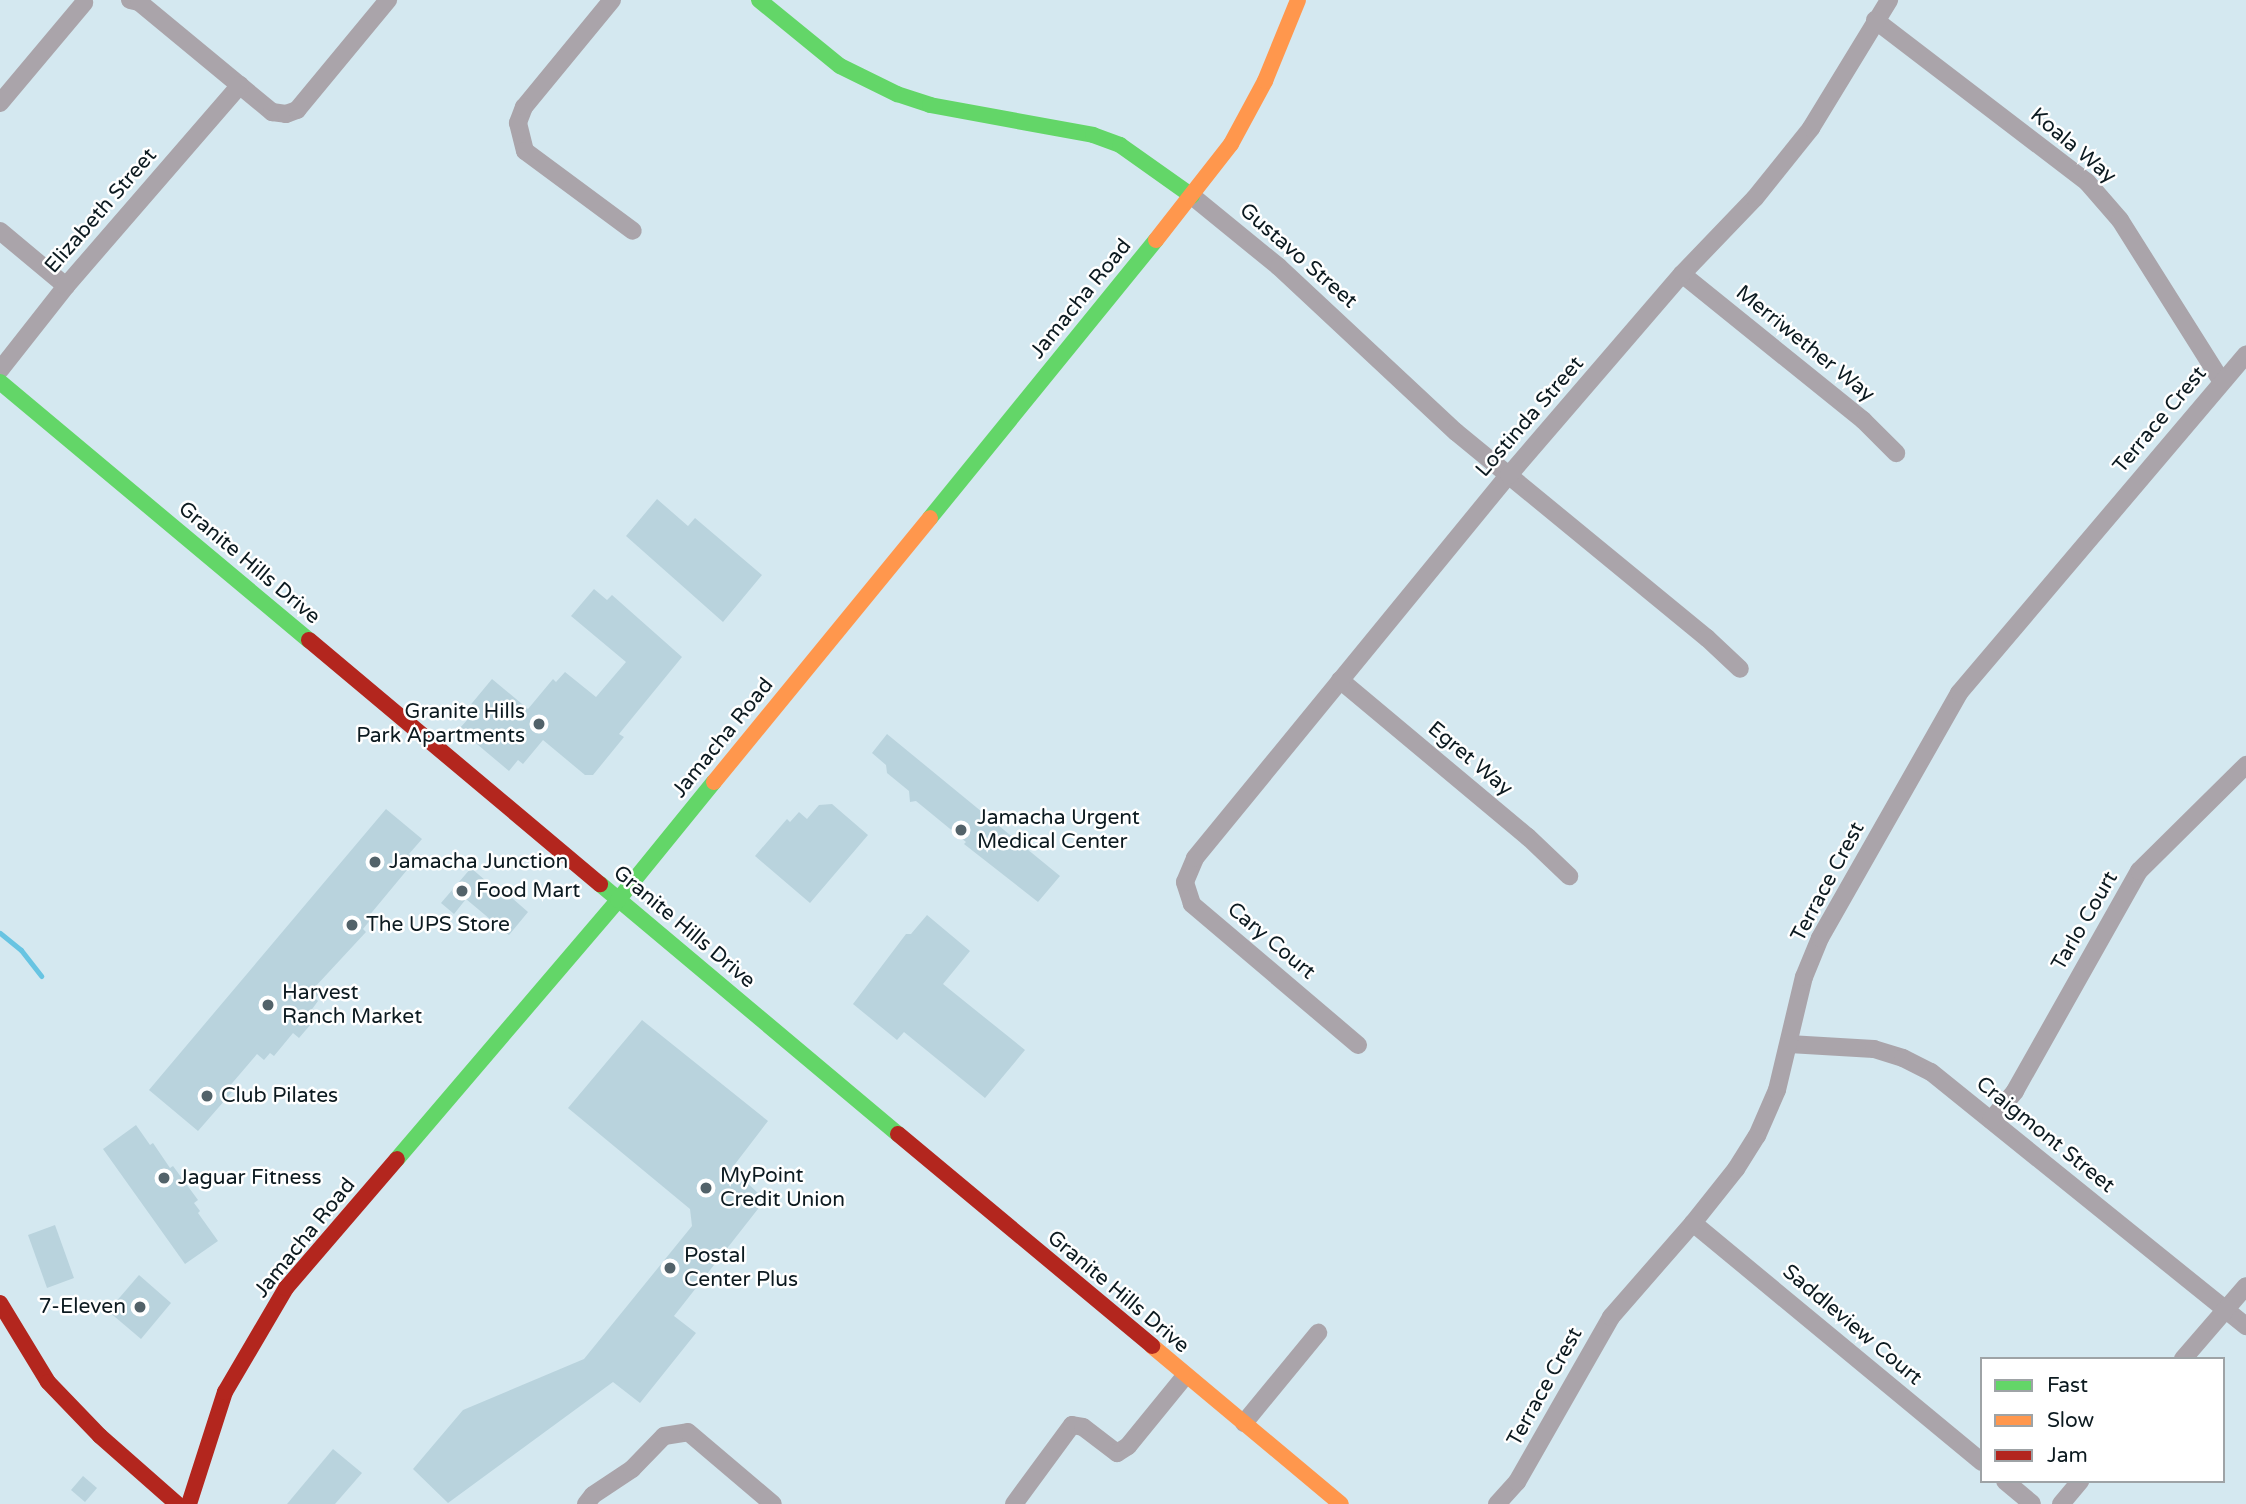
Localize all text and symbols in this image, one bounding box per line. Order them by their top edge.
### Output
street label: Koala Way [2025,103,2121,189]
street label: Elizabeth Street [40,143,162,279]
street label: Gustavo Street [1234,198,1362,314]
street label: Jamacha Road [1025,234,1137,364]
street label: Merriwether Way [1731,280,1879,408]
street label: Lostinda Street [1471,352,1589,482]
street label: Terrace Crest [2108,361,2212,479]
street label: Granite Hills Drive [173,496,325,630]
street label: Jamacha Road [667,673,779,803]
place label: Granite Hills Park Apartments [356,699,525,749]
marker: Granite Hills Park Apartments [531,716,547,732]
street label: Egret Way [1423,716,1517,802]
place label: Jamacha Urgent Medical Center [977,805,1140,855]
street label: Terrace Crest [1786,818,1870,946]
marker: Jamacha Urgent Medical Center [951,820,971,840]
place label: Jamacha Junction [389,849,568,875]
marker: Jamacha Junction [367,854,383,870]
street label: Granite Hills Drive [608,860,760,994]
street label: Tarlo Court [2047,867,2123,975]
place label: Food Mart [476,878,580,904]
marker: Food Mart [454,883,470,899]
street label: Cary Court [1222,897,1320,985]
place label: The UPS Store [366,912,510,938]
marker: The UPS Store [344,917,360,933]
place label: Harvest Ranch Market [282,980,422,1030]
marker: Harvest Ranch Market [260,997,276,1013]
street label: Craigmont Street [1971,1071,2119,1199]
place label: Club Pilates [221,1083,338,1109]
marker: Club Pilates [199,1088,215,1104]
place label: MyPoint Credit Union [720,1163,845,1213]
place label: Jaguar Fitness [178,1165,322,1191]
marker: Jaguar Fitness [156,1170,172,1186]
street label: Jamacha Road [249,1173,361,1303]
marker: MyPoint Credit Union [698,1180,714,1196]
street label: Granite Hills Drive [1042,1225,1194,1359]
place label: Postal Center Plus [684,1243,798,1293]
street label: Saddleview Court [1777,1259,1927,1391]
marker: Postal Center Plus [662,1260,678,1276]
place label: 7-Eleven [39,1294,126,1320]
marker: 7-Eleven [132,1299,148,1315]
street label: Terrace Crest [1502,1323,1588,1451]
legend [1980,1357,2225,1483]
text: Fast [2047,1373,2088,1398]
text: Slow [2047,1408,2094,1433]
text: Jam [2047,1443,2088,1468]

